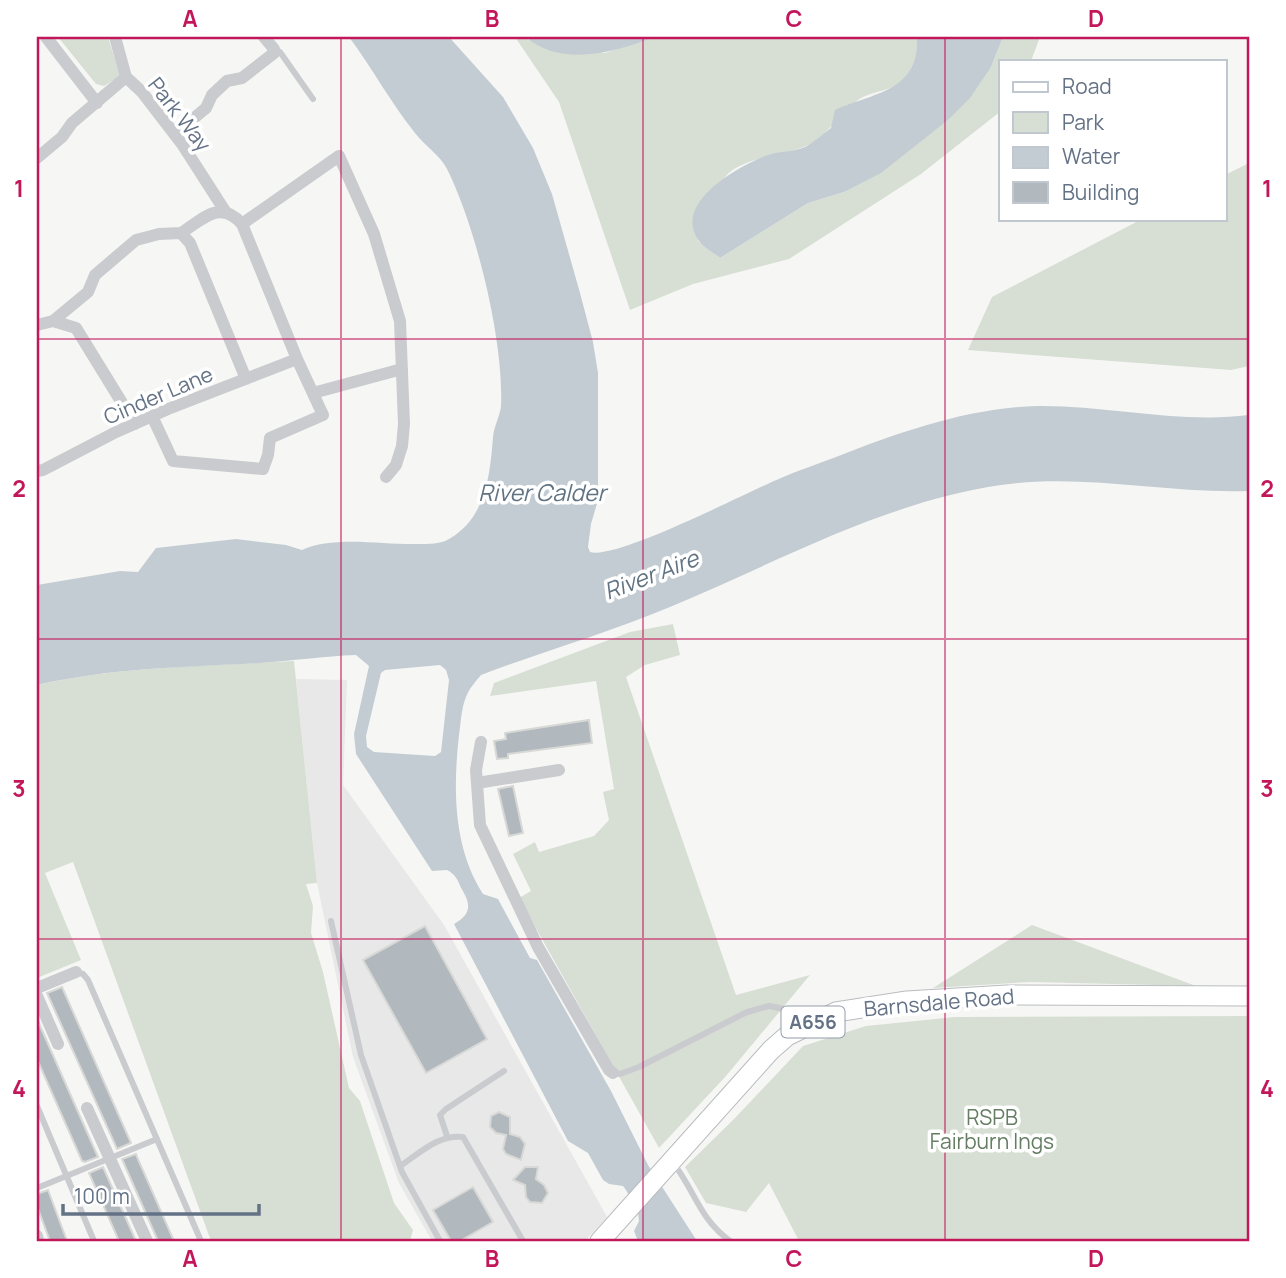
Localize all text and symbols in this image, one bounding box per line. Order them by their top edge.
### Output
text: A [182,2,198,34]
text: B [485,2,499,34]
text: C [786,2,803,34]
text: D [1088,2,1104,34]
legend [999,60,1226,220]
street label: Park Way [142,71,218,157]
text: Road [1062,72,1112,100]
text: Park [1062,108,1104,136]
text: Water [1062,142,1121,170]
text: 1 [14,172,24,204]
text: 1 [1262,172,1272,204]
text: Building [1062,178,1139,206]
street label: Cinder Lane [99,359,217,431]
text: 2 [12,472,26,504]
text: 2 [1260,472,1274,504]
water label: River Calder [478,476,608,508]
water label: River Aire [599,541,704,607]
text: 3 [12,772,26,804]
text: 3 [1260,772,1274,804]
street label: Barnsdale Road [863,981,1015,1023]
road number: A656 [782,1006,844,1038]
text: 4 [12,1072,26,1104]
text: 4 [1260,1072,1274,1104]
park label: RSPB Fairburn Ings [930,1103,1054,1155]
scale bar [63,1173,259,1217]
text: 100 m [74,1182,130,1210]
text: A [182,1242,198,1274]
text: B [485,1242,499,1274]
text: C [786,1242,803,1274]
text: D [1088,1242,1104,1274]

